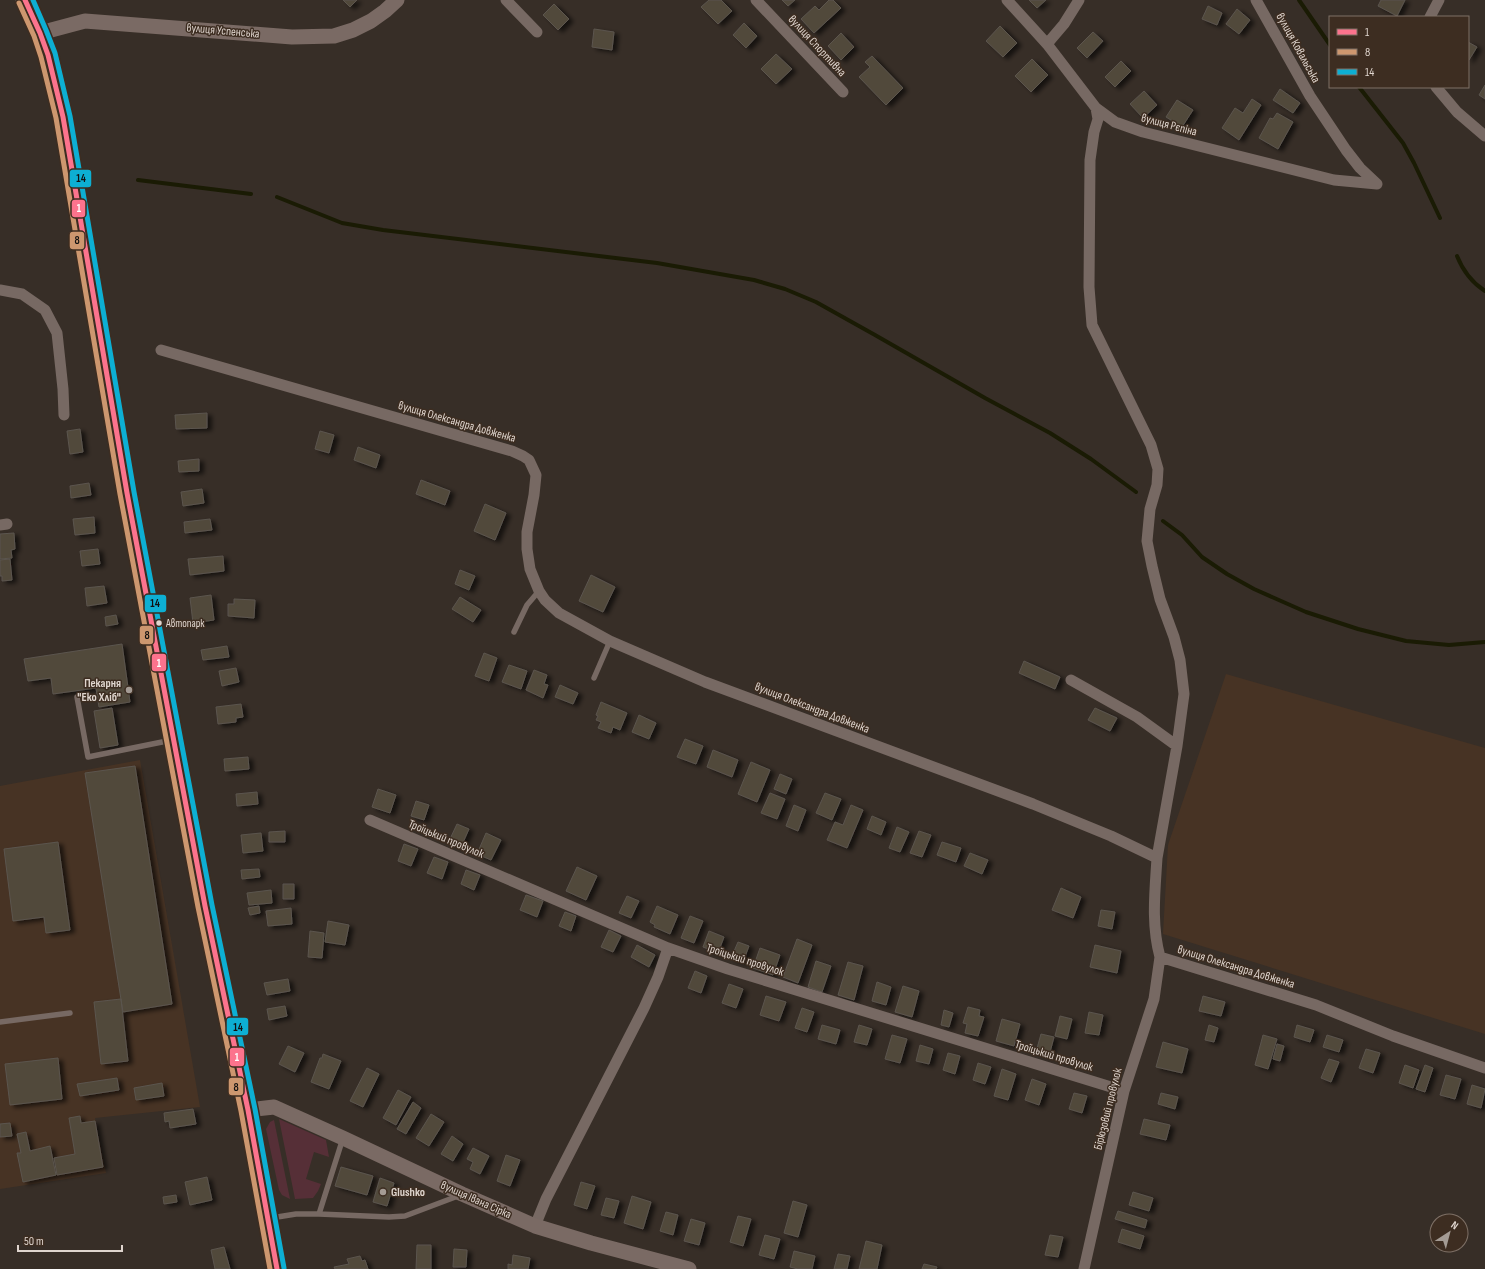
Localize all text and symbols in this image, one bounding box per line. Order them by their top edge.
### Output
street label: вулиця Ковальська [1273,10,1324,86]
street label: вулиця Спортивна [785,12,850,80]
legend [1329,16,1469,88]
street label: вулиця Успенська [186,20,261,42]
text: 1 [1365,25,1370,40]
text: 8 [1365,45,1370,60]
text: 14 [1365,65,1374,80]
street label: вулиця Рєпіна [1139,110,1199,140]
line badge: 14 [69,169,92,188]
text: 14 [76,172,86,185]
line badge: 1 [71,199,86,218]
text: 1 [77,202,82,215]
line badge: 8 [69,231,85,250]
text: 8 [74,234,80,247]
street label: вулиця Олександра Довженка [396,398,518,446]
line badge: 14 [144,594,167,613]
text: 14 [150,597,160,610]
place label: Автопарк [165,617,205,630]
marker: Автопарк [154,618,164,628]
line badge: 8 [139,625,154,645]
text: 8 [144,629,150,642]
line badge: 1 [151,653,167,672]
text: 1 [157,657,162,670]
place label: Пекарня "Еко Хліб" [77,676,121,705]
street label: вулиця Олександра Довженка [753,679,872,737]
marker: Пекарня "Еко Хліб" [124,685,134,695]
street label: Троїцький провулок [406,816,487,862]
street label: Троїцький провулок [704,940,786,980]
street label: вулиця Олександра Довженка [1176,942,1297,992]
line badge: 14 [226,1017,249,1036]
text: 14 [233,1021,243,1034]
street label: Троїцький провулок [1013,1037,1095,1075]
line badge: 1 [229,1047,245,1067]
text: 1 [235,1051,240,1064]
street label: Бірюзовий провулок [1091,1066,1126,1151]
line badge: 8 [228,1077,244,1096]
text: 8 [233,1081,239,1094]
street label: вулиця Івана Сірка [438,1178,514,1222]
place label: Glushko [391,1185,425,1200]
marker: Glushko [378,1187,388,1197]
north arrow [1429,1213,1469,1253]
text: N [1448,1218,1461,1232]
scale bar [18,1227,122,1253]
text: 50 m [24,1234,44,1249]

